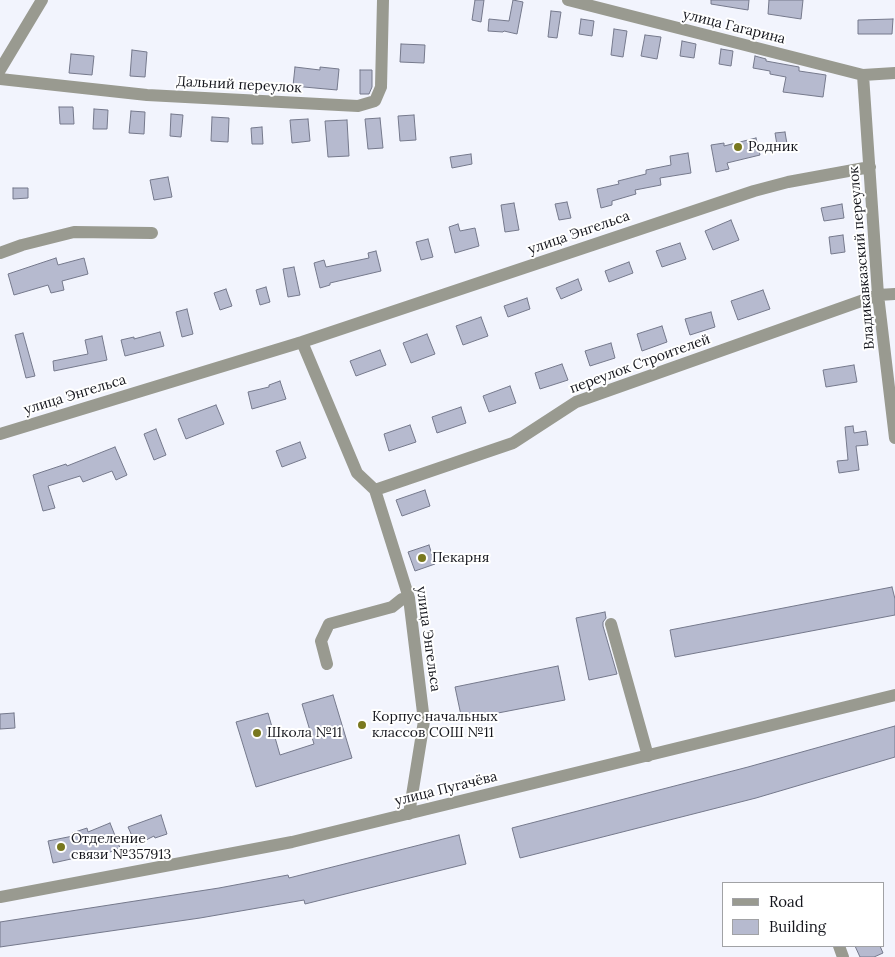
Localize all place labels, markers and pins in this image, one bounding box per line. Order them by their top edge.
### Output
place label: Родник [748,139,798,155]
marker: Родник [732,141,744,153]
place label: Пекарня [432,550,489,566]
marker: Пекарня [416,552,428,564]
place label: Корпус начальных классов СОШ №11 [372,709,498,742]
marker: Корпус начальных классов СОШ №11 [356,719,368,731]
place label: Школа №11 [267,725,342,741]
marker: Школа №11 [251,727,263,739]
place label: Отделение связи №357913 [71,831,171,864]
marker: Отделение связи №357913 [55,841,67,853]

